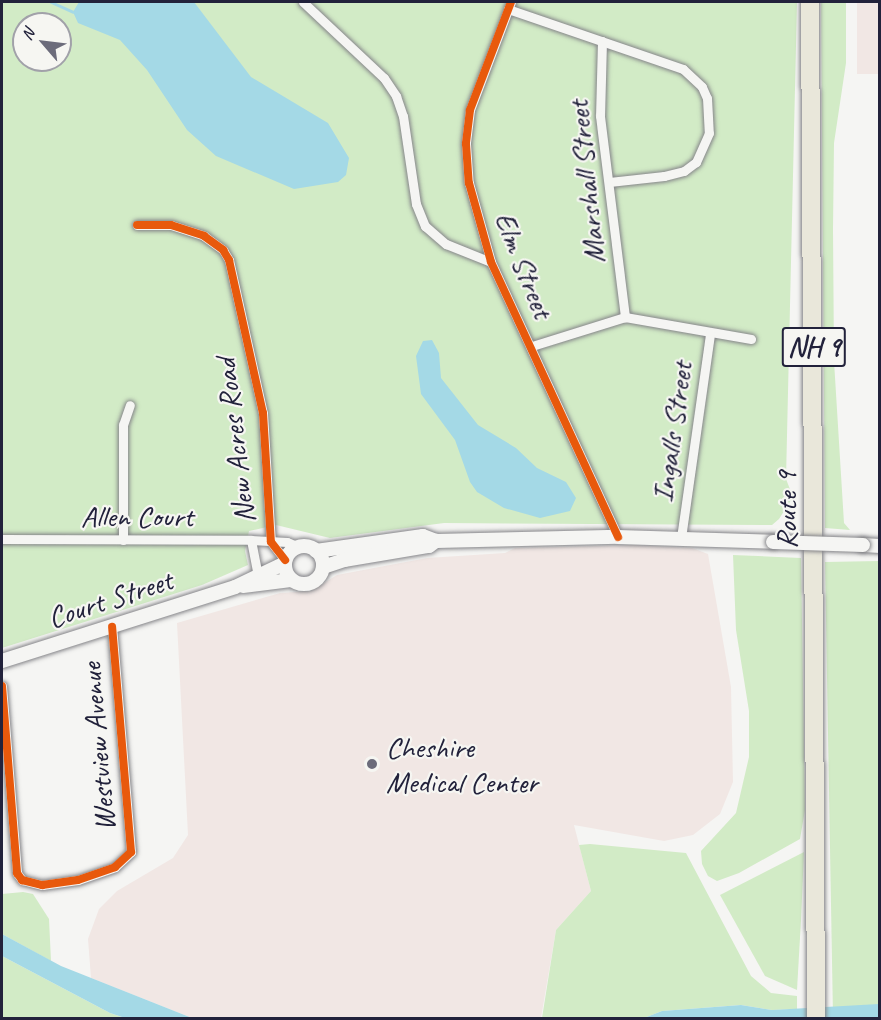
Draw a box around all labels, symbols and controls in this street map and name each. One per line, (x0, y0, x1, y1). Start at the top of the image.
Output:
north arrow (12, 12, 72, 72)
text: N (17, 25, 39, 44)
street label: Marshall Street (560, 99, 612, 265)
street label: Elm Street (486, 206, 562, 324)
road number: NH 9 (781, 322, 847, 372)
street label: New Acres Road (207, 357, 263, 525)
street label: Ingalls Street (644, 359, 700, 505)
street label: Route 9 (768, 471, 804, 549)
street label: Allen Court (81, 498, 193, 534)
street label: Court Street (43, 562, 177, 636)
street label: Westview Avenue (73, 661, 123, 833)
place label: Cheshire Medical Center (386, 729, 538, 800)
marker: Cheshire Medical Center (363, 755, 381, 773)

